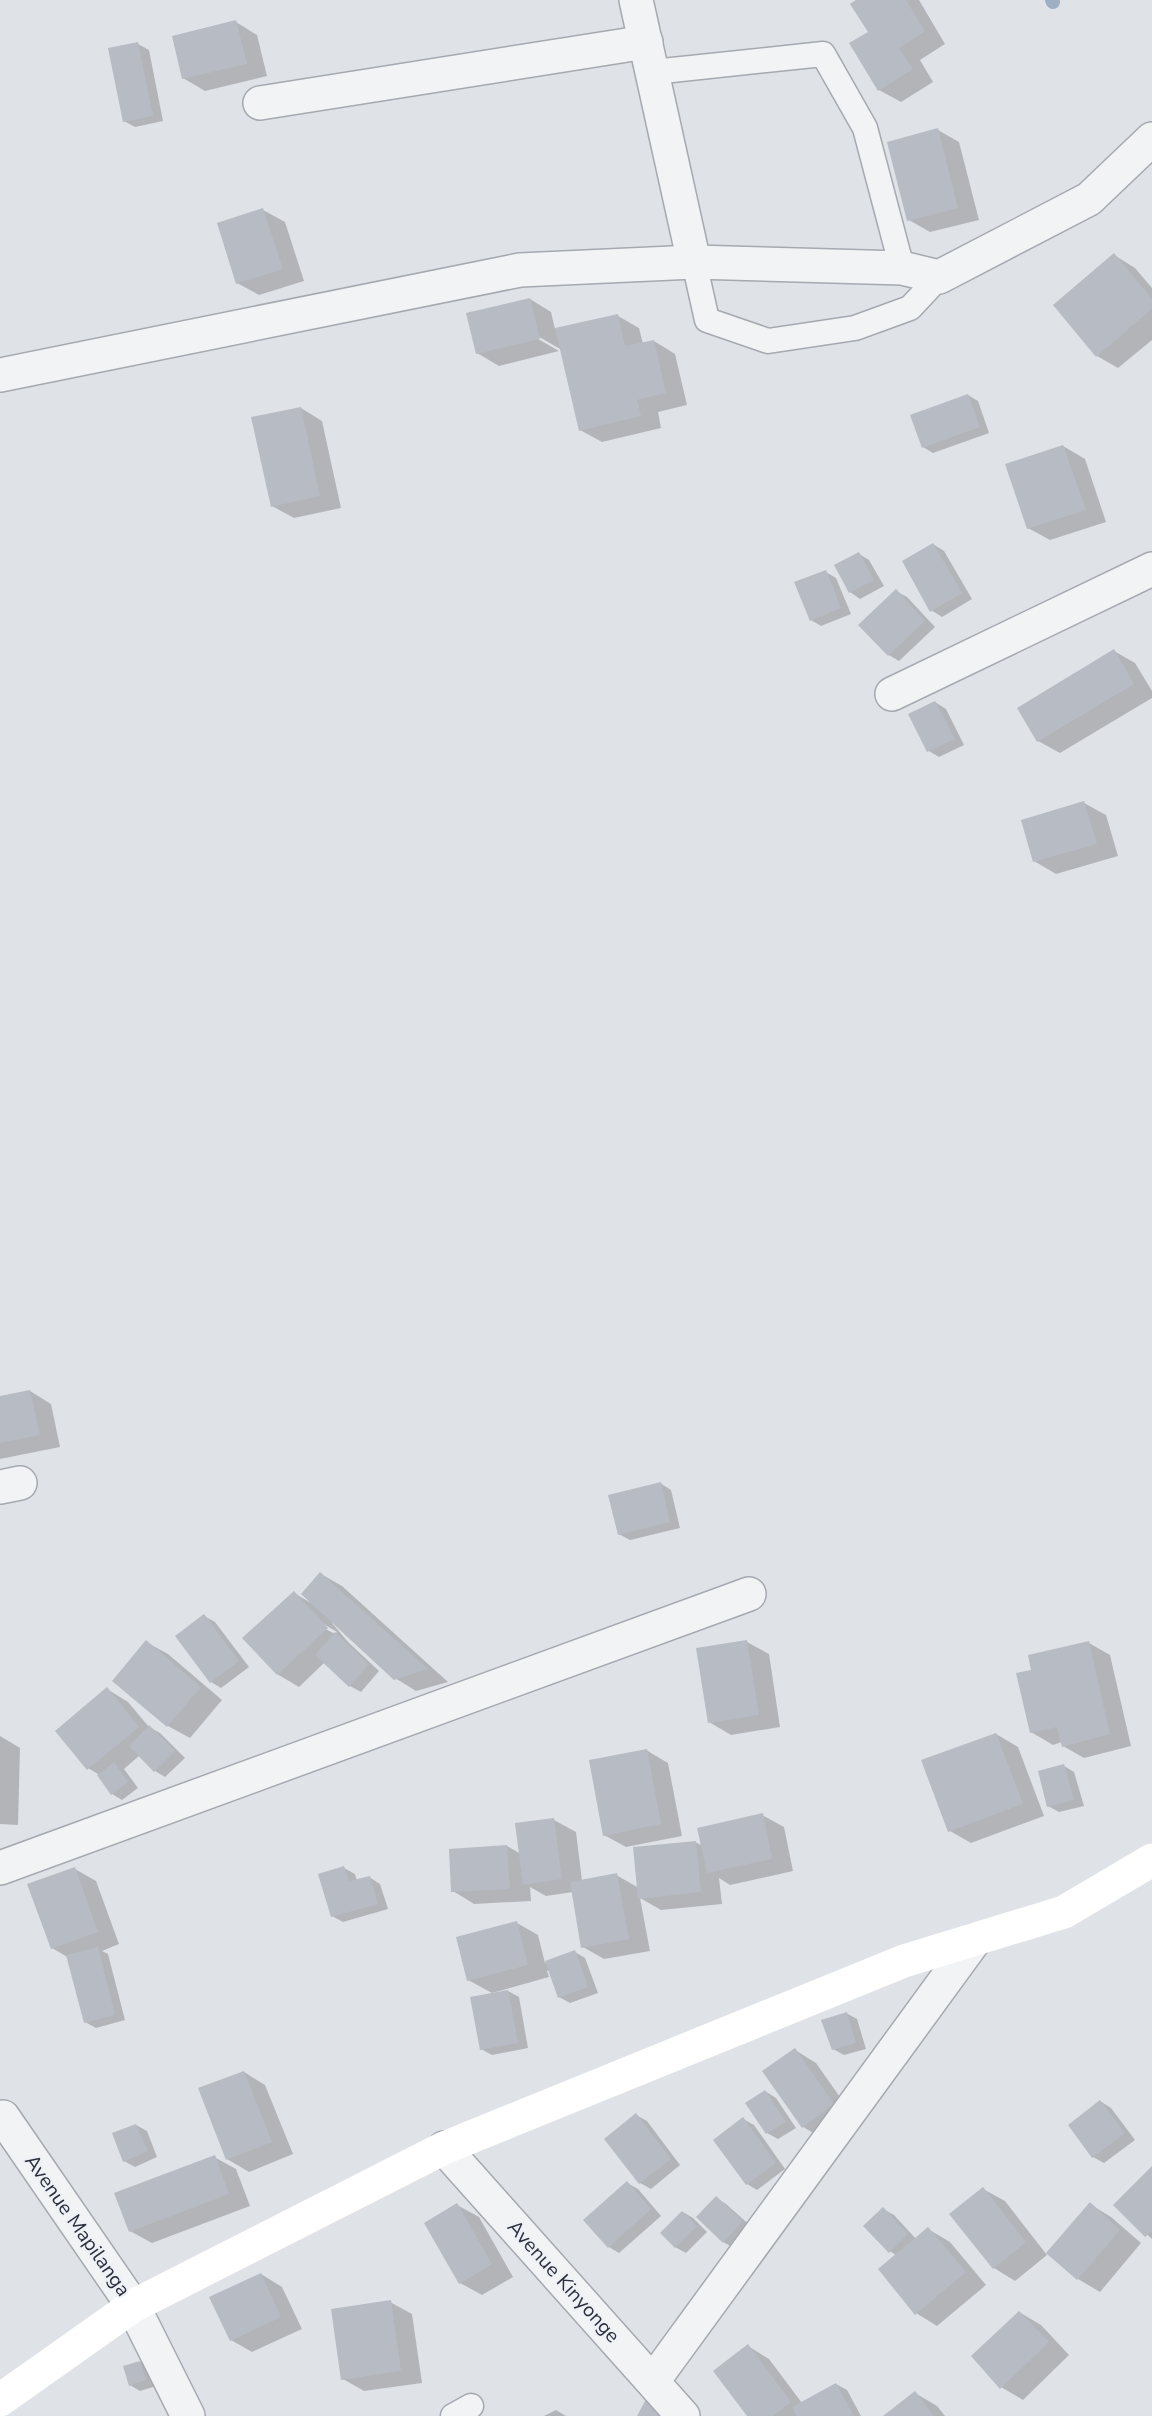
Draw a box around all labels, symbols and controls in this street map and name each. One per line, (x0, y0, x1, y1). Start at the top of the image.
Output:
street label: Avenue Mapilanga (19, 2149, 137, 2302)
street label: Avenue Kinyonge (501, 2214, 626, 2349)

